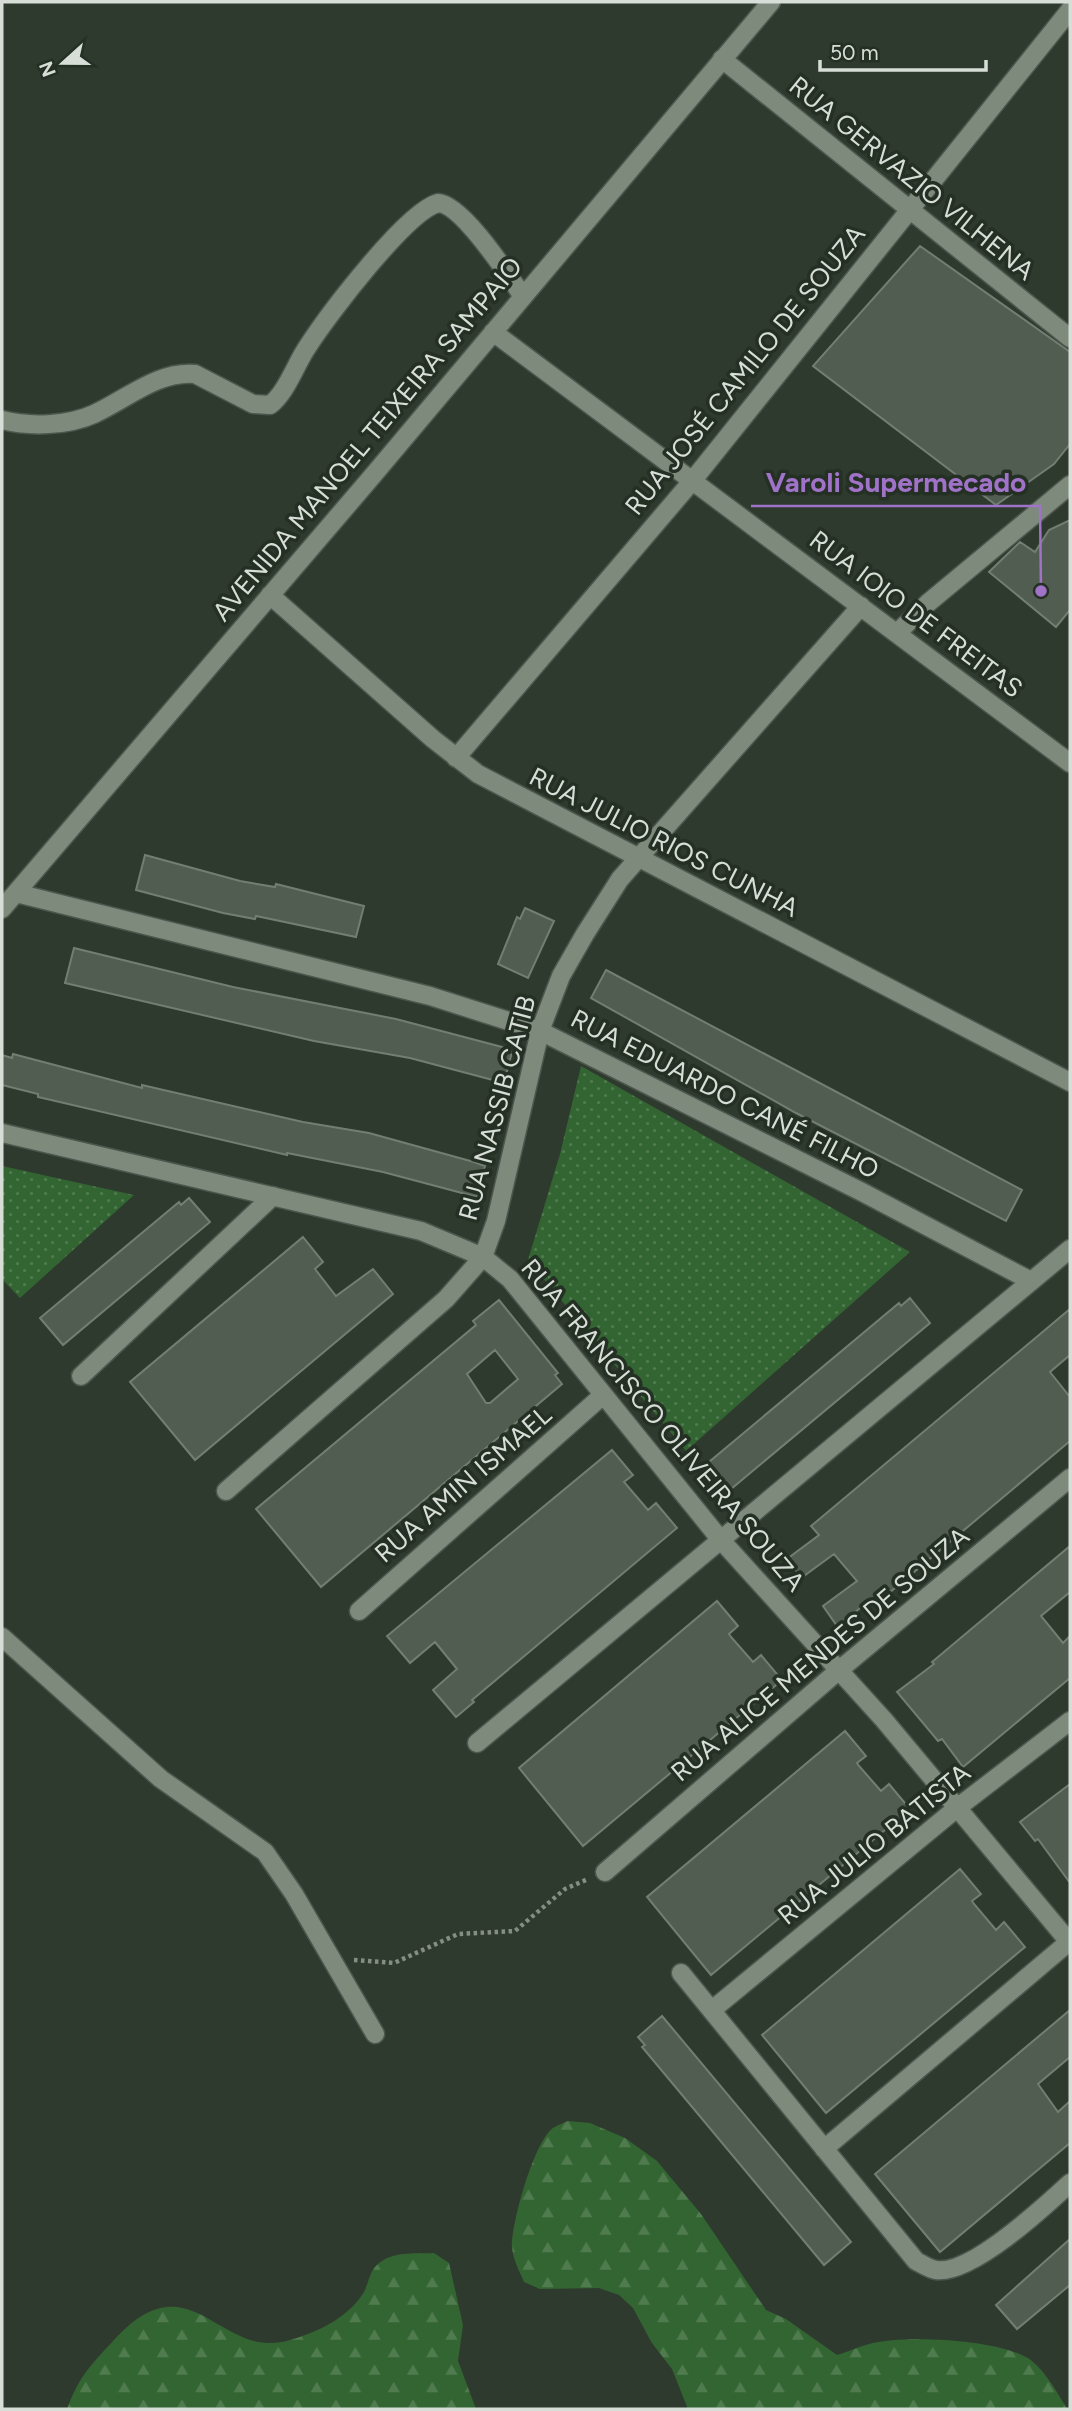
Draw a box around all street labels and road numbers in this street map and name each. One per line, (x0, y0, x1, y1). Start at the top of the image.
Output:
street label: RUA GERVAZIO VILHENA (783, 69, 1041, 287)
street label: RUA JOSÉ CAMILO DE SOUZA (618, 218, 872, 521)
street label: AVENIDA MANOEL TEIXEIRA SAMPAIO (205, 251, 529, 627)
street label: RUA IOIO DE FREITAS (803, 524, 1029, 704)
street label: RUA JULIO RIOS CUNHA (524, 760, 804, 924)
street label: RUA NASSIB CATIB (452, 992, 542, 1224)
street label: RUA EDUARDO CANÉ FILHO (566, 1002, 884, 1186)
street label: RUA FRANCISCO OLIVEIRA SOUZA (514, 1252, 812, 1598)
street label: RUA AMIN ISMAEL (368, 1398, 558, 1569)
street label: RUA ALICE MENDES DE SOUZA (665, 1520, 976, 1788)
street label: RUA JULIO BATISTA (771, 1756, 977, 1931)

